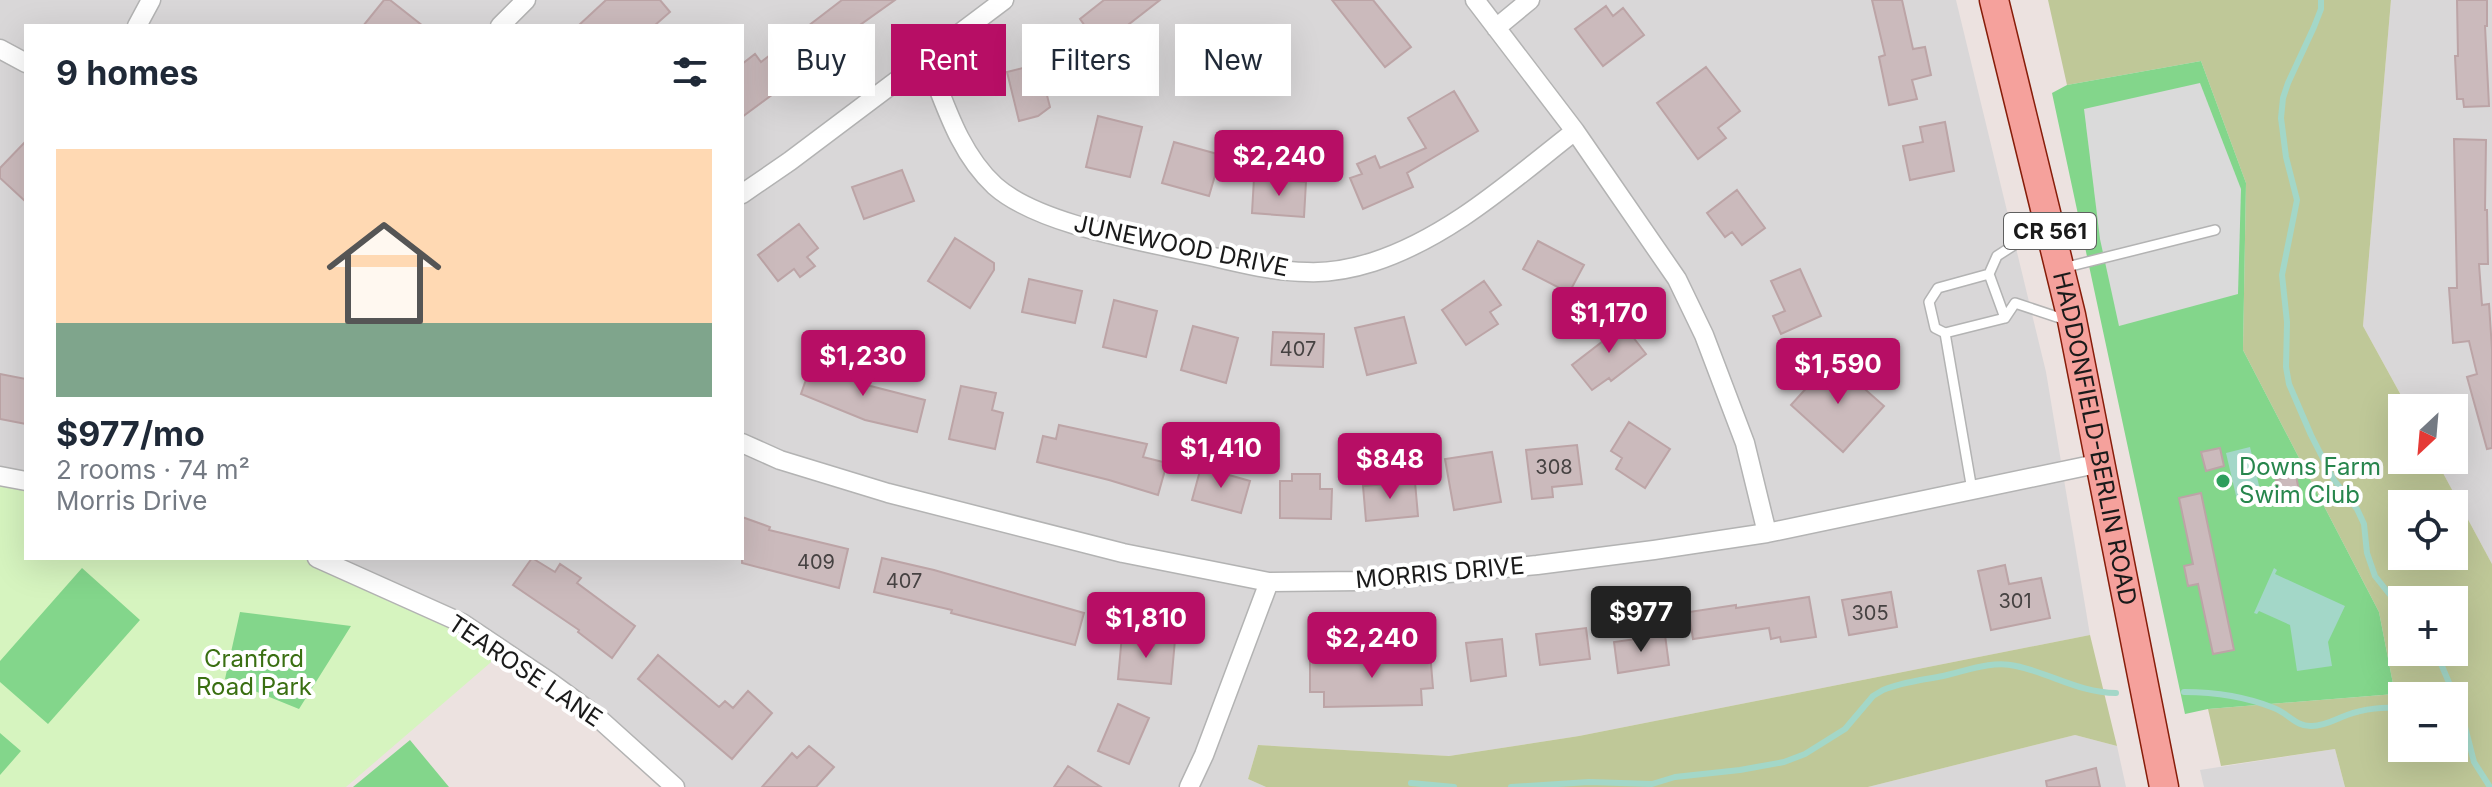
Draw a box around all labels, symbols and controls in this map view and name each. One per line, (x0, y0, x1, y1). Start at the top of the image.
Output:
chip: Buy (768, 24, 875, 96)
chip: Rent (891, 24, 1006, 96)
chip: Filters (1022, 24, 1159, 96)
chip: New (1175, 24, 1291, 96)
icon: filters (668, 50, 712, 94)
text: 9 homes (56, 52, 198, 93)
pin: $2,240 (1214, 130, 1344, 198)
text: $2,240 (1232, 140, 1326, 171)
icon: home (312, 201, 456, 345)
street label: JUNEWOOD DRIVE (1071, 209, 1291, 282)
road number: CR 561 (2004, 213, 2096, 249)
street label: HADDONFIELD-BERLIN ROAD (2047, 268, 2143, 608)
pin: $1,170 (1544, 287, 1674, 355)
text: $1,170 (1570, 297, 1648, 328)
pin: $1,230 (798, 330, 928, 398)
house number: 407 (1280, 337, 1316, 361)
pin: $1,590 (1773, 338, 1903, 406)
text: $1,230 (819, 340, 907, 371)
text: $1,590 (1794, 348, 1882, 379)
north arrow (2388, 394, 2468, 474)
map controls (2388, 394, 2468, 762)
text: $977/mo (56, 413, 205, 454)
pin: $1,410 (1156, 422, 1286, 490)
text: $1,410 (1180, 432, 1262, 463)
pin: $848 (1343, 433, 1437, 501)
text: $848 (1356, 443, 1424, 474)
place label: Downs Farm Swim Club (2239, 452, 2381, 509)
text: 2 rooms · 74 m² (56, 454, 250, 485)
house number: 308 (1535, 455, 1573, 479)
marker: Downs Farm Swim Club (2214, 472, 2232, 490)
text: Morris Drive (56, 485, 207, 516)
button: locate (2388, 490, 2468, 570)
house number: 409 (797, 550, 835, 574)
street label: MORRIS DRIVE (1354, 551, 1526, 594)
house number: 407 (886, 569, 922, 593)
pin: $977 (1594, 586, 1688, 654)
button: + (2388, 586, 2468, 666)
house number: 301 (1998, 589, 2032, 613)
pin: $1,810 (1081, 592, 1211, 660)
text: $977 (1609, 596, 1673, 627)
house number: 305 (1851, 601, 1889, 625)
text: $1,810 (1105, 602, 1187, 633)
street label: TEAROSE LANE (443, 608, 608, 733)
pin: $2,240 (1307, 612, 1437, 680)
text: $2,240 (1325, 622, 1419, 653)
park label: Cranford Road Park (196, 644, 312, 701)
button: − (2388, 682, 2468, 762)

